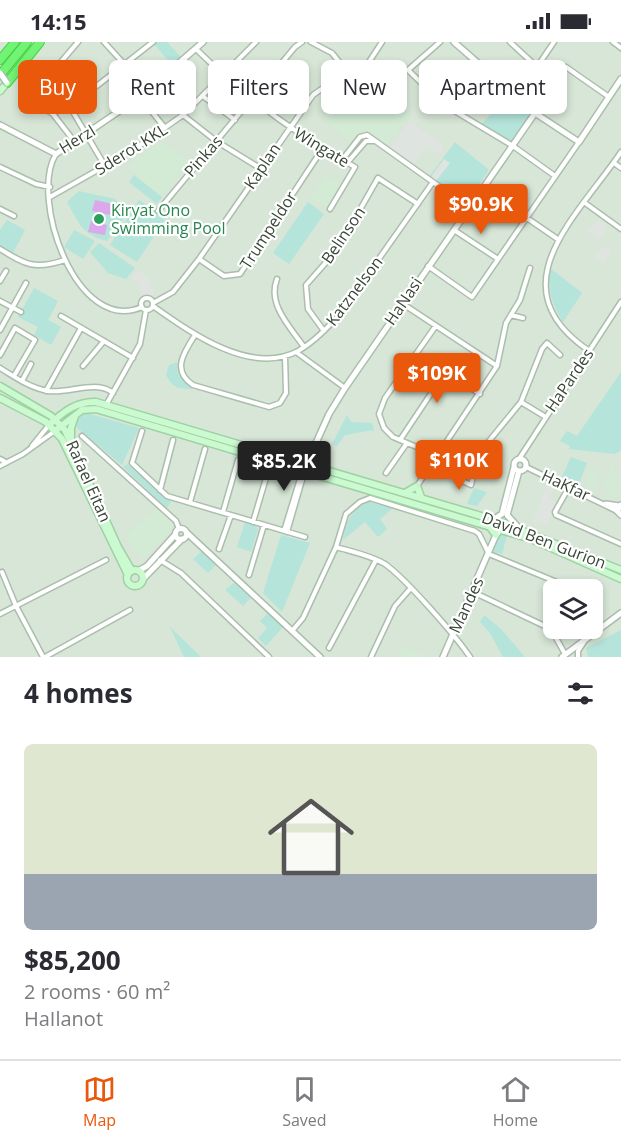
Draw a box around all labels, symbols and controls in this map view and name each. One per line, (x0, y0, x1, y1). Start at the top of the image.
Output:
text: 14:15 (30, 6, 87, 36)
chip: Buy (18, 60, 97, 114)
chip: Rent (109, 60, 196, 114)
chip: Filters (208, 60, 309, 114)
chip: New (321, 60, 407, 114)
chip: Apartment (419, 60, 567, 114)
street label: Sderot KKL (91, 118, 171, 180)
street label: Herzl (55, 120, 99, 158)
street label: Wingate (290, 122, 354, 172)
street label: Pinkas (179, 131, 227, 181)
street label: Kaplan (239, 139, 285, 193)
pin: $90.9K (432, 184, 530, 235)
street label: Trumpeldor (235, 186, 302, 273)
text: $90.9K (449, 190, 513, 217)
place label: Kiryat Ono Swimming Pool (111, 199, 225, 239)
street label: Belinson (316, 202, 370, 268)
marker: Kiryat Ono Swimming Pool (92, 212, 106, 226)
street label: Katznelson (321, 252, 387, 330)
street label: HaNasi (379, 273, 427, 329)
street label: HaPardes (540, 344, 598, 416)
pin: $109K (395, 353, 479, 404)
text: $109K (407, 359, 467, 386)
street label: Rafael Eitan (61, 437, 117, 525)
pin: $110K (417, 440, 501, 491)
pin: $85.2K (235, 441, 333, 492)
text: $110K (429, 446, 489, 473)
text: $85.2K (252, 447, 316, 474)
street label: HaKfar (538, 464, 594, 506)
street label: David Ben Gurion (479, 506, 609, 574)
street label: Mandes (443, 573, 489, 637)
map controls (543, 579, 603, 639)
button: layers (543, 579, 603, 639)
text: 4 homes (24, 675, 133, 711)
icon: filters (564, 677, 597, 710)
icon: home (257, 783, 365, 891)
text: $85,200 (24, 942, 121, 978)
text: 2 rooms · 60 m² (24, 978, 170, 1005)
text: HaIlanot (24, 1005, 103, 1032)
tab: Map (83, 1073, 116, 1131)
tab: Saved (282, 1073, 327, 1131)
tab: Home (493, 1073, 538, 1131)

